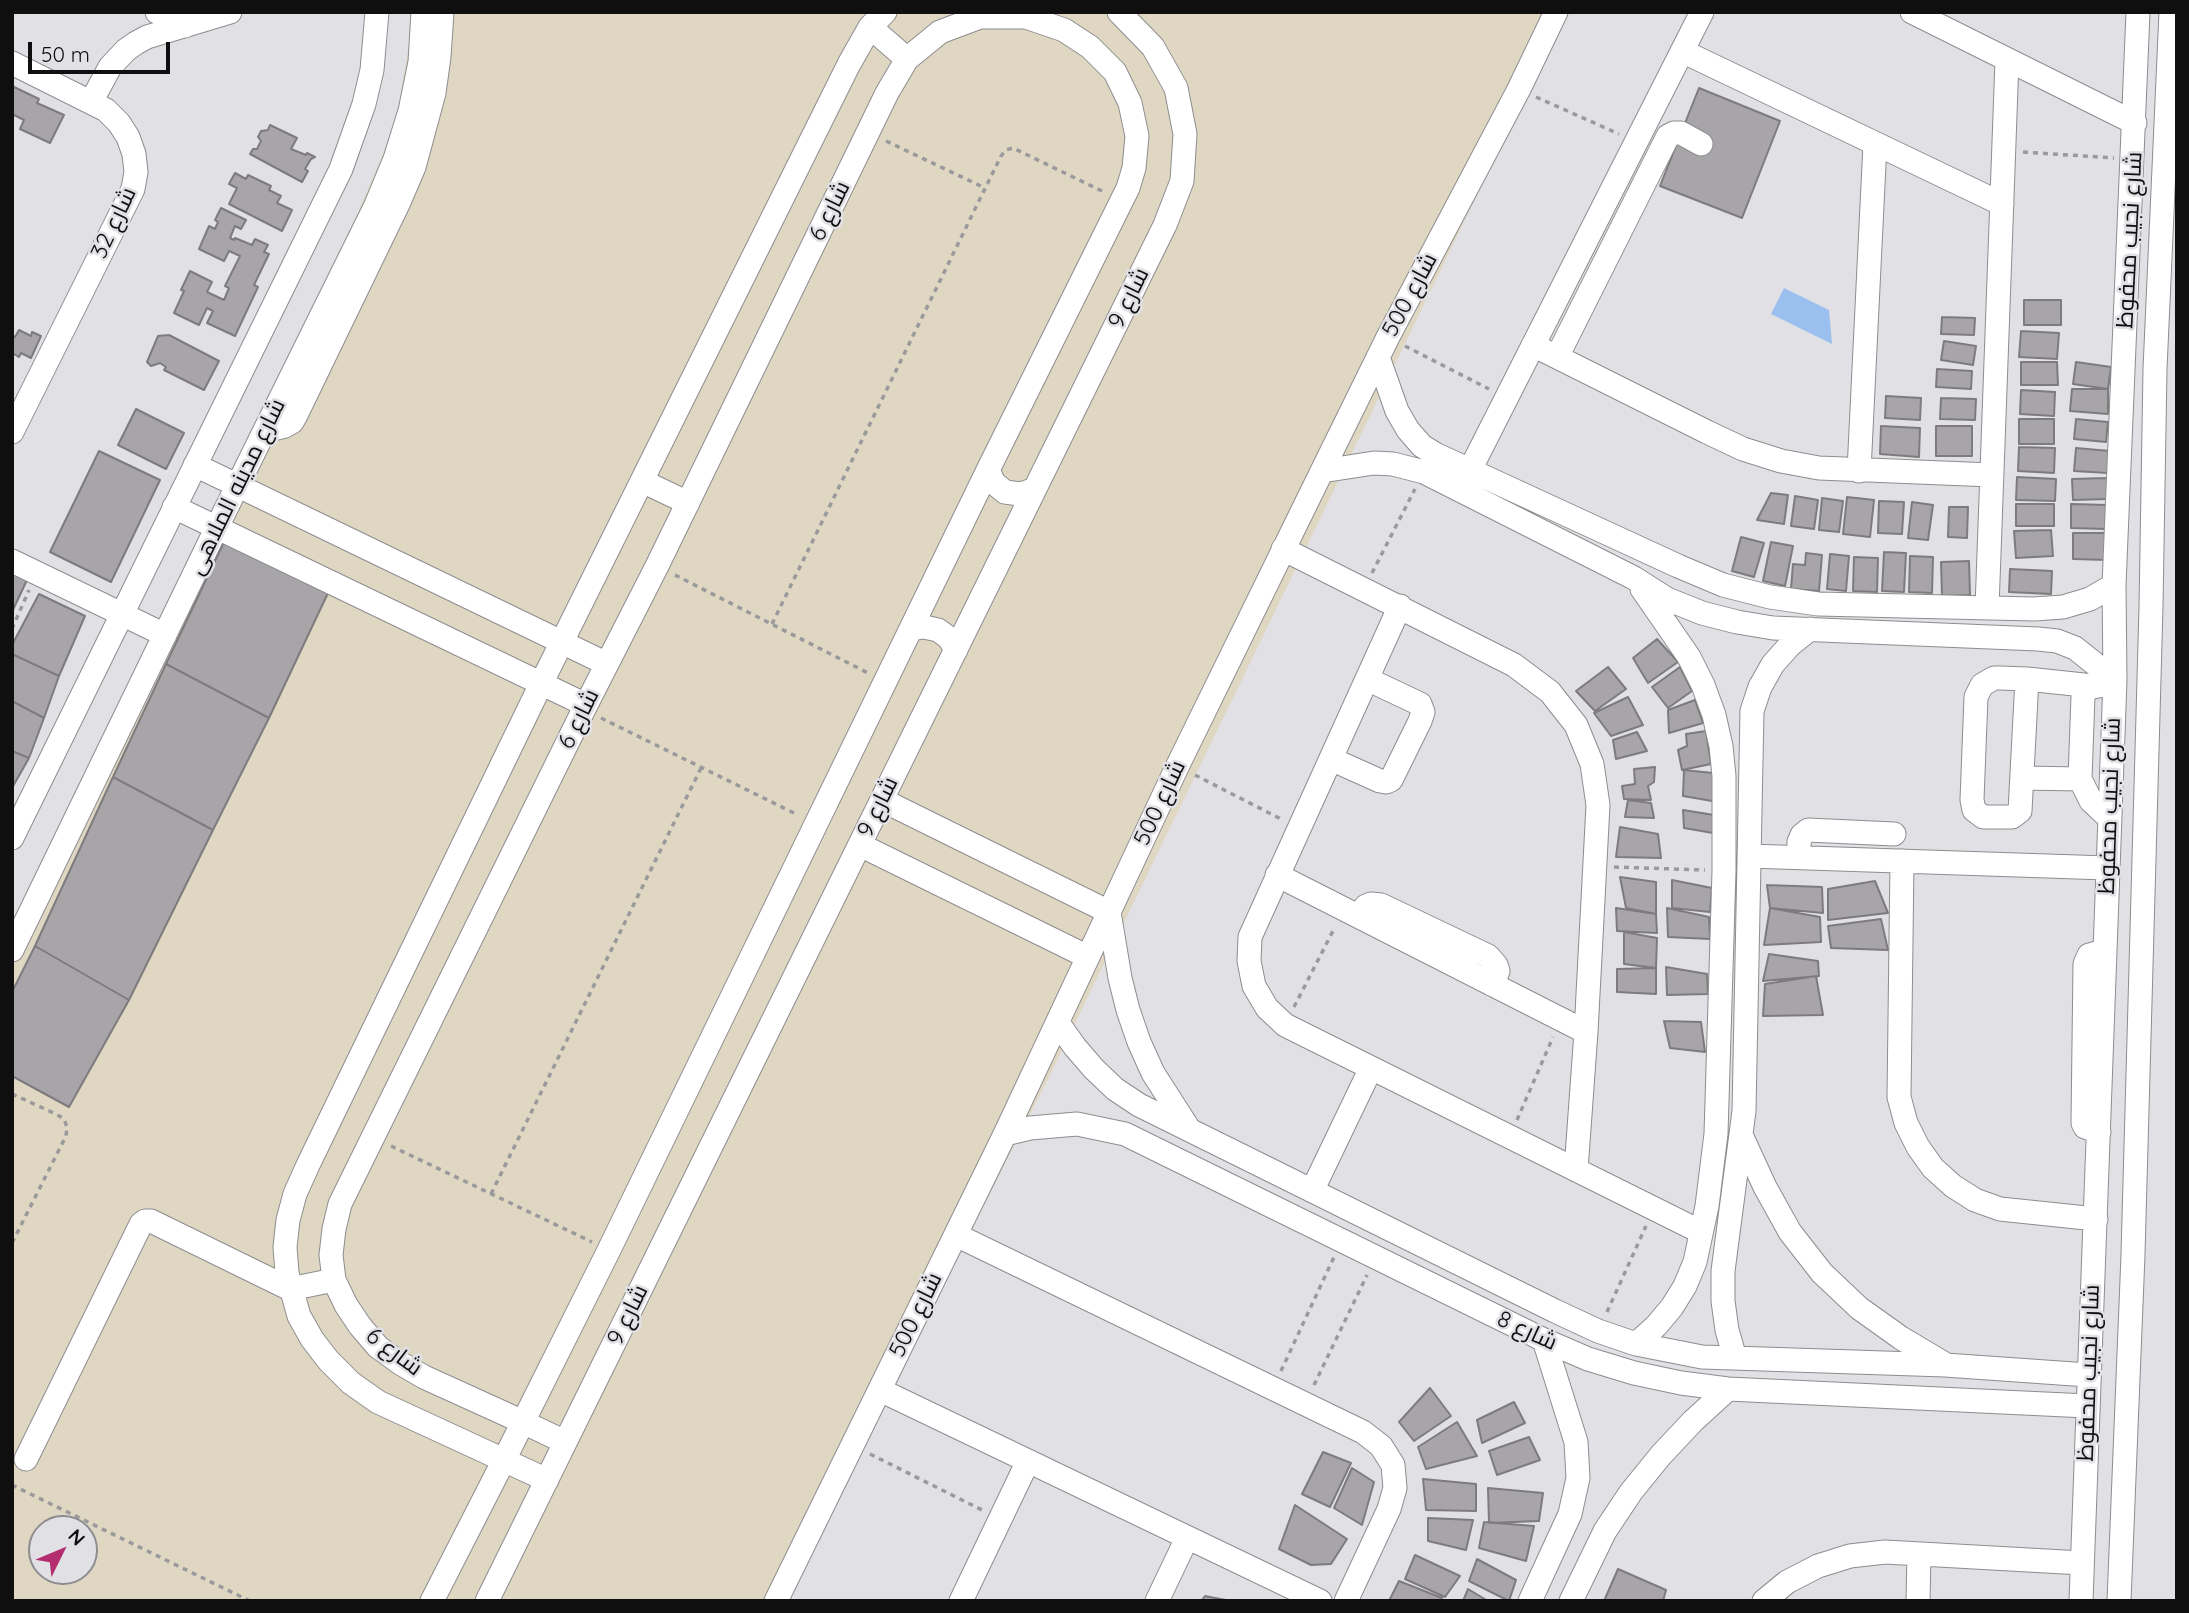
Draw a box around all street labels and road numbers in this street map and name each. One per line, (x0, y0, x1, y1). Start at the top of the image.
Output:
street label: شارع نجيب محفوظ (2112, 151, 2148, 329)
street label: شارع 6 (804, 177, 856, 245)
street label: شارع 32 (86, 183, 142, 263)
street label: شارع 500 (1377, 248, 1443, 342)
street label: شارع 9 (1103, 263, 1155, 333)
street label: شارع مدينه الملاهى (182, 394, 292, 580)
street label: شارع 6 (553, 685, 605, 753)
street label: شارع نجيب محفوظ (2093, 717, 2127, 895)
street label: شارع 500 (1128, 756, 1192, 850)
street label: شارع 9 (852, 772, 904, 842)
street label: شارع 500 (884, 1268, 948, 1362)
street label: شارع 9 (602, 1280, 654, 1350)
street label: شارع نجيب محفوظ (2072, 1284, 2106, 1462)
street label: شارع 8 (1493, 1305, 1561, 1357)
street label: شارع 6 (360, 1322, 428, 1382)

